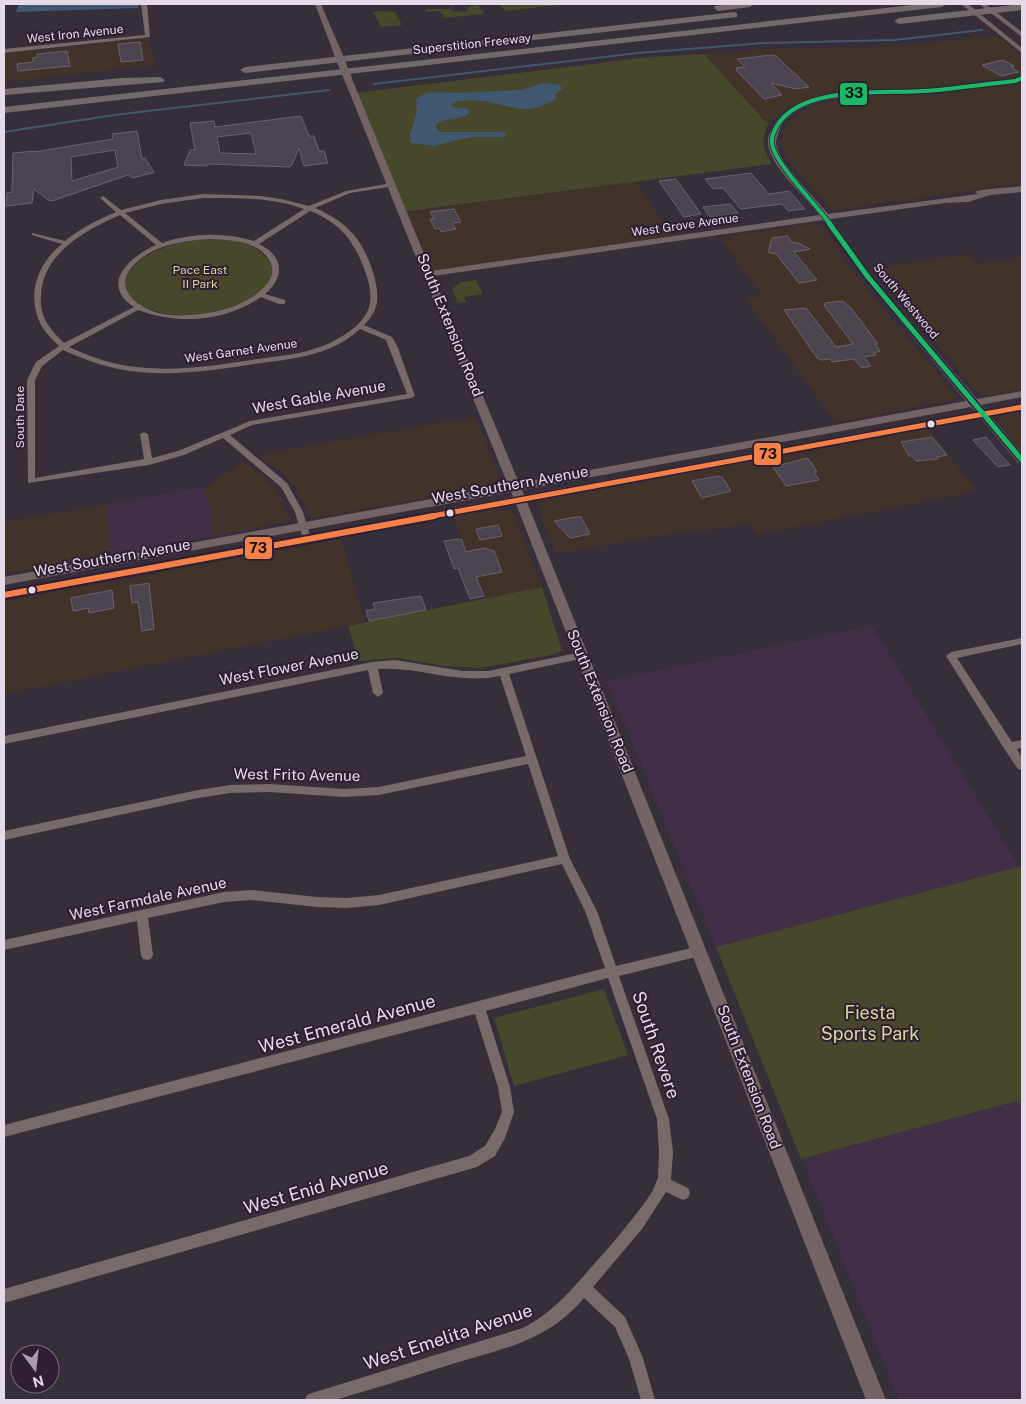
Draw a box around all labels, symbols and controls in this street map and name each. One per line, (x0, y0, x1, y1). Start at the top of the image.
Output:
street label: West Iron Avenue (26, 22, 124, 46)
street label: Superstition Freeway (412, 31, 532, 57)
line badge: 33 (839, 82, 868, 106)
text: 33 (845, 85, 863, 101)
street label: West Grove Avenue (631, 211, 740, 239)
street label: South Extension Road (414, 251, 487, 399)
street label: South Westwood (870, 260, 942, 342)
park label: Pace East II Park (173, 263, 228, 291)
street label: West Garnet Avenue (184, 336, 298, 366)
street label: West Gable Avenue (251, 376, 387, 417)
street label: South Date (13, 386, 27, 448)
unlabelled marker (926, 419, 936, 429)
line badge: 73 (753, 442, 782, 466)
text: 73 (759, 446, 777, 462)
street label: West Southern Avenue (430, 462, 590, 507)
unlabelled marker (445, 508, 455, 518)
street label: West Southern Avenue (32, 535, 192, 580)
line badge: 73 (244, 536, 273, 560)
text: 73 (249, 540, 267, 556)
unlabelled marker (27, 585, 37, 595)
street label: South Extension Road (564, 627, 637, 775)
street label: West Flower Avenue (218, 645, 360, 688)
street label: West Frito Avenue (234, 765, 360, 784)
street label: West Farmdale Avenue (68, 874, 228, 923)
street label: South Revere (628, 988, 685, 1101)
street label: West Emerald Avenue (256, 990, 438, 1057)
street label: South Extension Road (714, 1002, 785, 1151)
park label: Fiesta Sports Park (821, 1002, 919, 1044)
street label: West Enid Avenue (241, 1157, 391, 1218)
street label: West Emelita Avenue (361, 1299, 535, 1374)
north arrow (10, 1344, 60, 1394)
text: N (31, 1372, 46, 1391)

